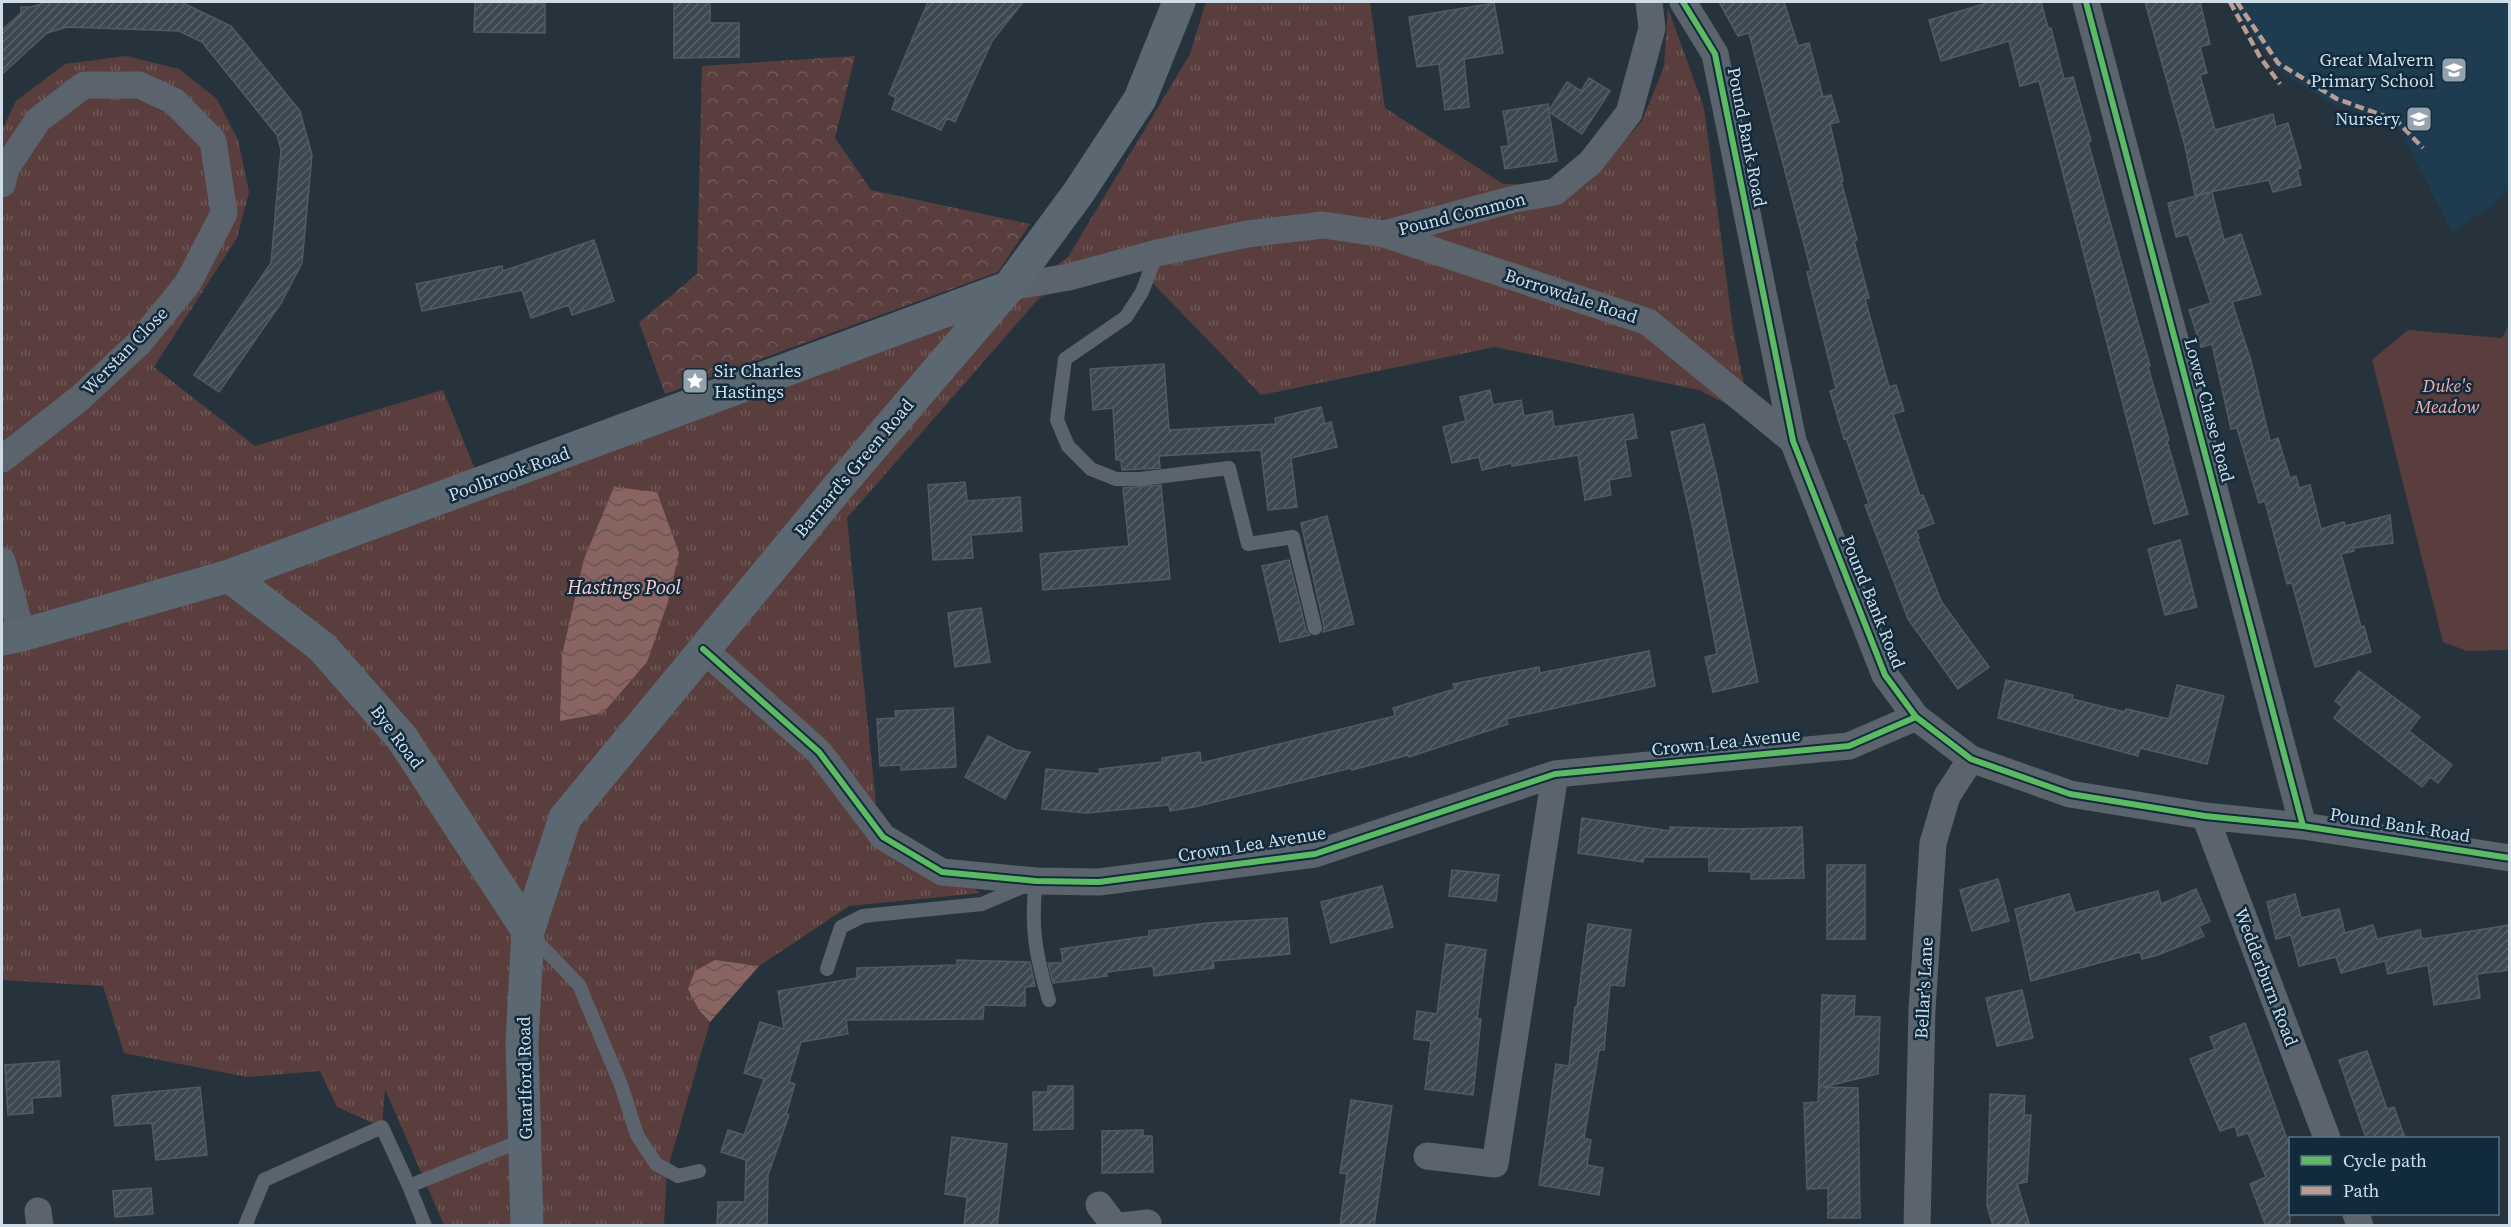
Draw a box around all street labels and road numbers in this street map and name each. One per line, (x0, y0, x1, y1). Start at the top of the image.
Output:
street label: Pound Bank Road (1722, 65, 1773, 209)
street label: Pound Common (1396, 186, 1528, 241)
street label: Borrowdale Road (1502, 262, 1641, 329)
street label: Werstan Close (76, 301, 173, 400)
street label: Lower Chase Road (2178, 335, 2241, 485)
street label: Barnard's Green Road (788, 393, 919, 542)
street label: Poolbrook Road (445, 440, 573, 507)
street label: Pound Bank Road (1835, 531, 1912, 672)
street label: Bye Road (365, 700, 430, 774)
street label: Crown Lea Avenue (1650, 721, 1802, 762)
street label: Pound Bank Road (2328, 801, 2472, 848)
street label: Crown Lea Avenue (1176, 819, 1328, 868)
street label: Wedderburn Road (2229, 904, 2304, 1050)
street label: Bellar's Lane (1908, 936, 1939, 1040)
street label: Guarlford Road (511, 1016, 538, 1140)

